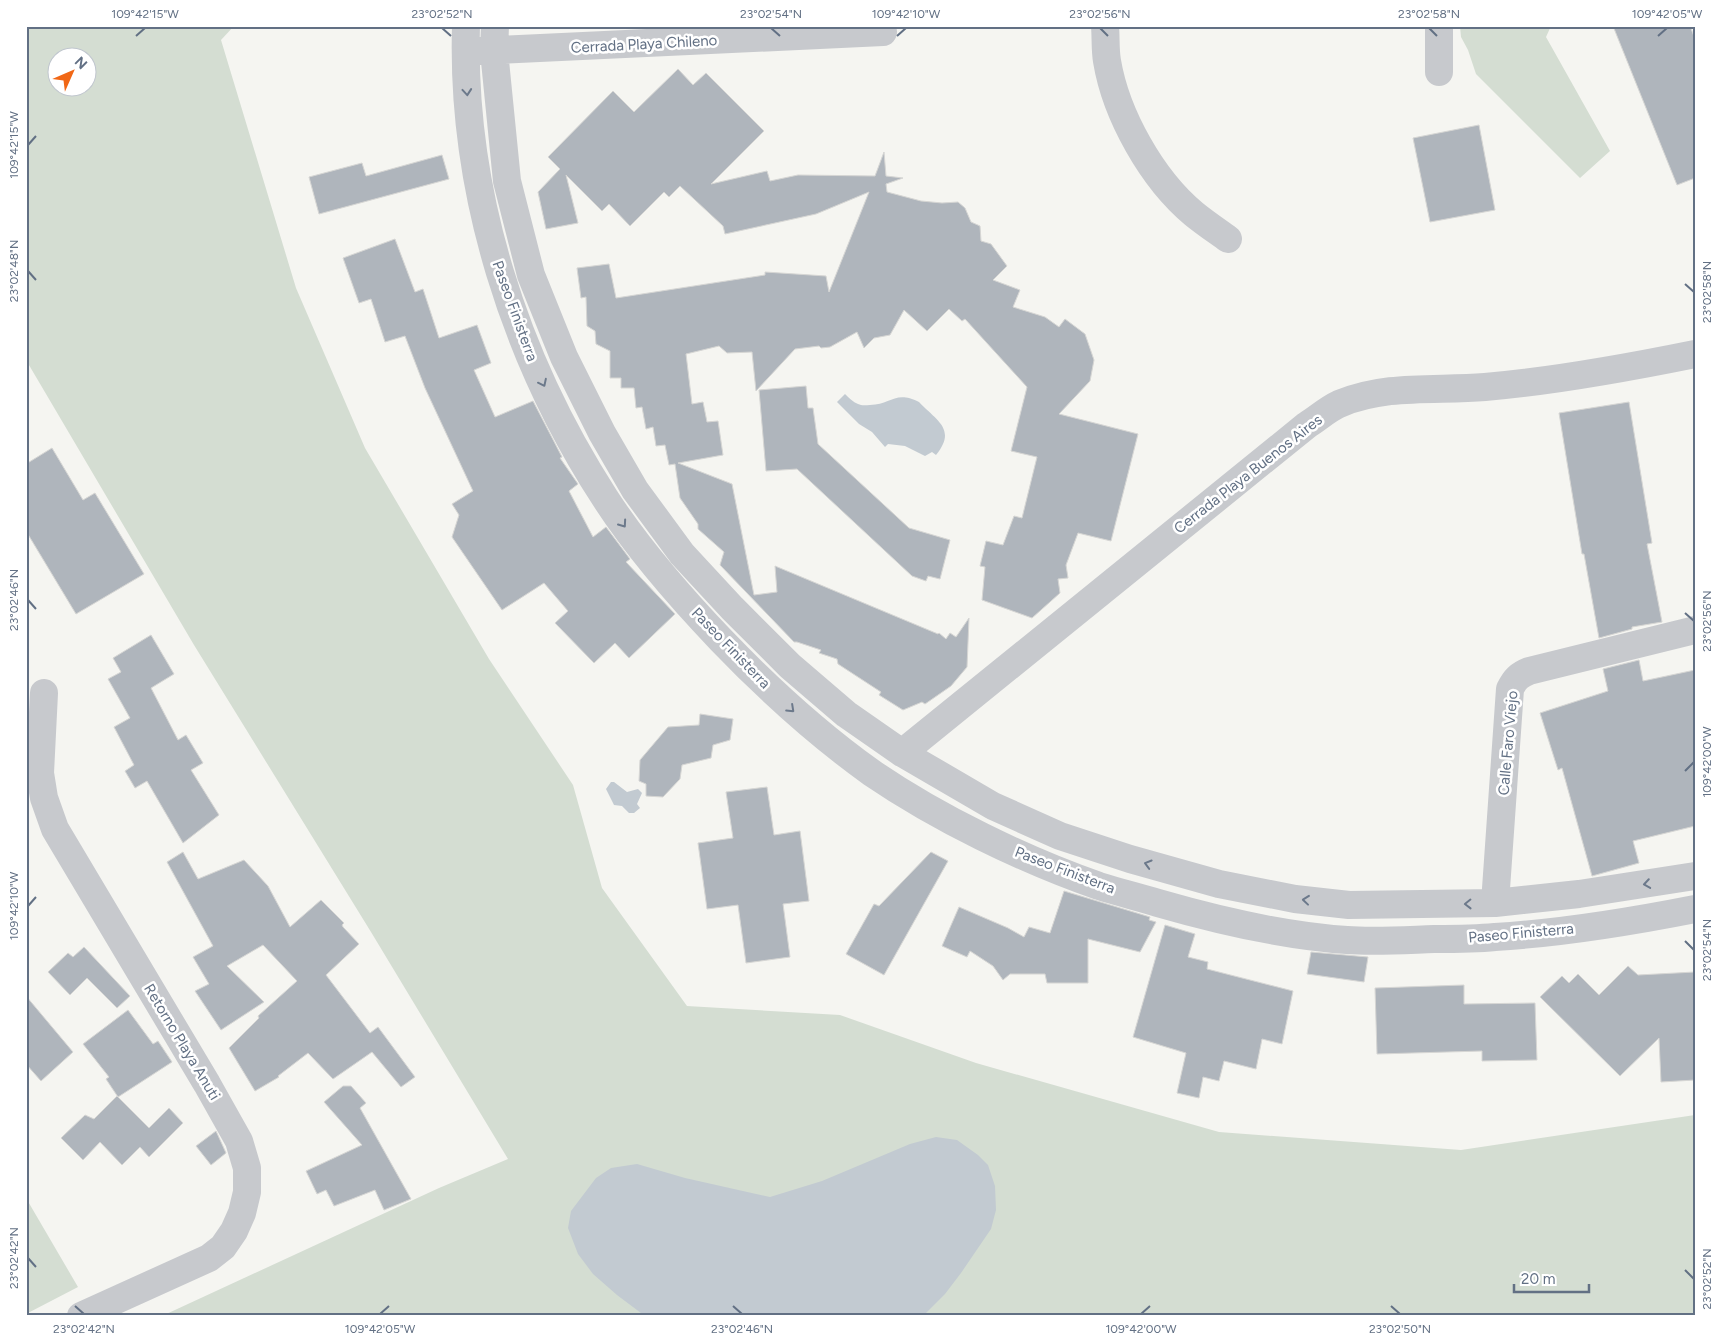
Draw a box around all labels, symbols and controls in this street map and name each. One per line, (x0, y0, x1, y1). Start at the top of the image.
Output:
text: 109°42'15"W (111, 7, 179, 21)
text: 23°02'52"N (411, 7, 473, 21)
text: 23°02'54"N (740, 7, 802, 21)
text: 109°42'10"W (872, 7, 941, 21)
text: 23°02'56"N (1069, 7, 1131, 21)
text: 23°02'58"N (1398, 7, 1460, 21)
text: 109°42'05"W (1632, 7, 1703, 21)
street label: Cerrada Playa Chileno (570, 31, 718, 57)
north arrow (48, 48, 98, 98)
text: N (71, 53, 91, 73)
one-way arrow (462, 89, 473, 97)
text: 109°42'15"W (7, 111, 21, 179)
text: 23°02'48"N (7, 240, 21, 302)
street label: Paseo Finisterra (488, 258, 542, 364)
text: 23°02'58"N (1700, 261, 1714, 323)
one-way arrow (537, 378, 547, 387)
street label: Cerrada Playa Buenos Aires (1170, 411, 1326, 537)
one-way arrow (617, 518, 626, 528)
text: 23°02'46"N (7, 569, 21, 631)
text: 23°02'56"N (1700, 590, 1714, 652)
street label: Paseo Finisterra (688, 604, 774, 692)
street label: Calle Faro Viejo (1494, 690, 1522, 796)
one-way arrow (786, 703, 795, 712)
text: 109°42'00"W (1700, 726, 1714, 798)
street label: Paseo Finisterra (1012, 843, 1118, 897)
one-way arrow (1143, 859, 1152, 870)
text: 109°42'10"W (7, 871, 21, 940)
one-way arrow (1642, 878, 1651, 888)
one-way arrow (1301, 895, 1309, 906)
one-way arrow (1464, 899, 1472, 909)
street label: Paseo Finisterra (1467, 919, 1575, 947)
text: 23°02'54"N (1700, 919, 1714, 981)
street label: Retorno Playa Anuti (140, 981, 224, 1103)
text: 23°02'42"N (7, 1227, 21, 1289)
text: 23°02'52"N (1700, 1248, 1714, 1310)
scale bar (1514, 1262, 1588, 1294)
text: 20 m (1521, 1270, 1555, 1288)
text: 23°02'42"N (53, 1322, 115, 1336)
text: 109°42'05"W (345, 1322, 416, 1336)
text: 23°02'46"N (711, 1322, 773, 1336)
text: 109°42'00"W (1105, 1322, 1177, 1336)
text: 23°02'50"N (1369, 1322, 1431, 1336)

